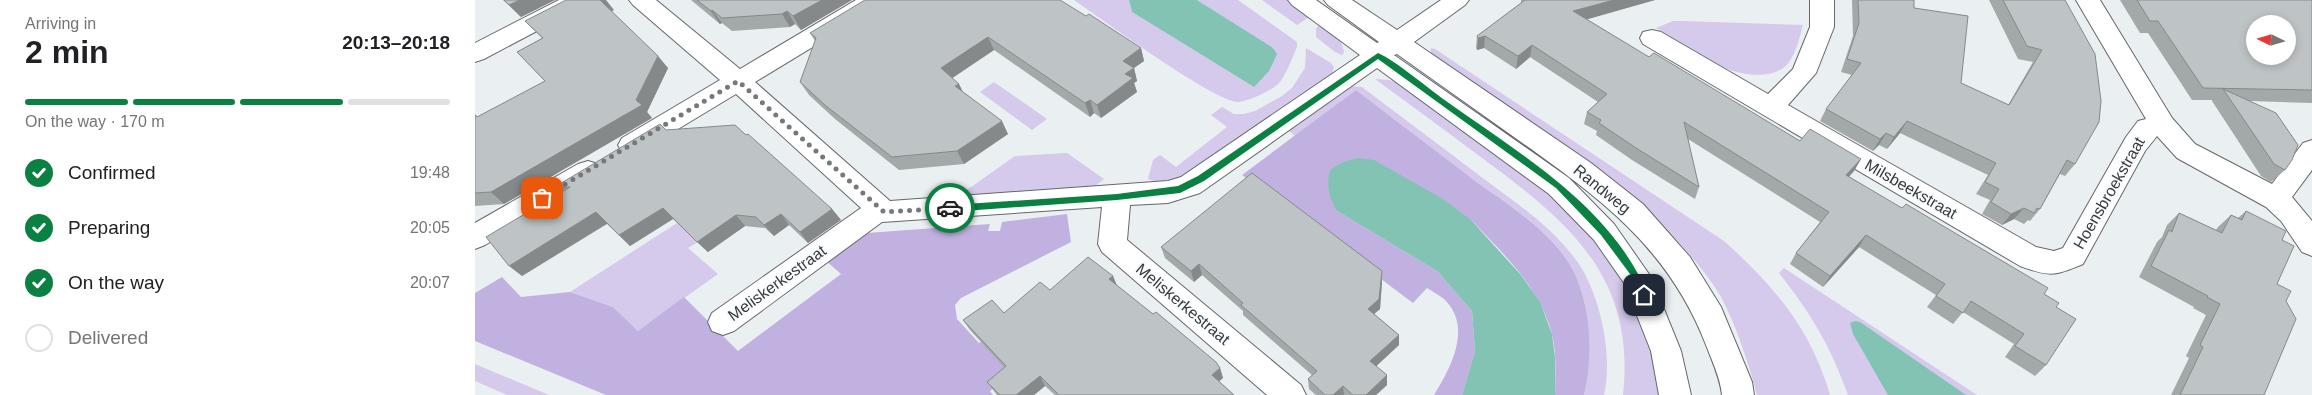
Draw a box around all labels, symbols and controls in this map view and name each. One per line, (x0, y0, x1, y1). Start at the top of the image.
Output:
text: Arriving in (25, 15, 96, 32)
north arrow (2246, 15, 2296, 65)
map controls (2246, 15, 2296, 65)
text: 20:13–20:18 (342, 32, 450, 53)
text: 2 min (25, 34, 109, 70)
text: On the way · 170 m (25, 113, 165, 130)
street label: Hoensbroekstraat (2070, 134, 2148, 252)
street label: Milsbeekstraat (1862, 156, 1960, 222)
icon: check (25, 159, 53, 187)
street label: Randweg (1570, 161, 1634, 217)
text: Confirmed (68, 162, 156, 183)
text: 19:48 (410, 164, 450, 181)
pin (521, 177, 563, 219)
courier (925, 183, 975, 233)
icon: bag (528, 184, 556, 212)
icon: car (936, 194, 964, 222)
icon: check (25, 214, 53, 242)
text: Preparing (68, 217, 150, 238)
text: 20:05 (410, 219, 450, 236)
street label: Meliskerkestraat (725, 242, 830, 324)
street label: Meliskerkestraat (1133, 260, 1233, 348)
icon: check (25, 269, 53, 297)
text: On the way (68, 272, 164, 293)
text: 20:07 (410, 274, 450, 291)
pin (1623, 274, 1665, 316)
icon: home (1630, 281, 1658, 309)
text: Delivered (68, 327, 148, 348)

